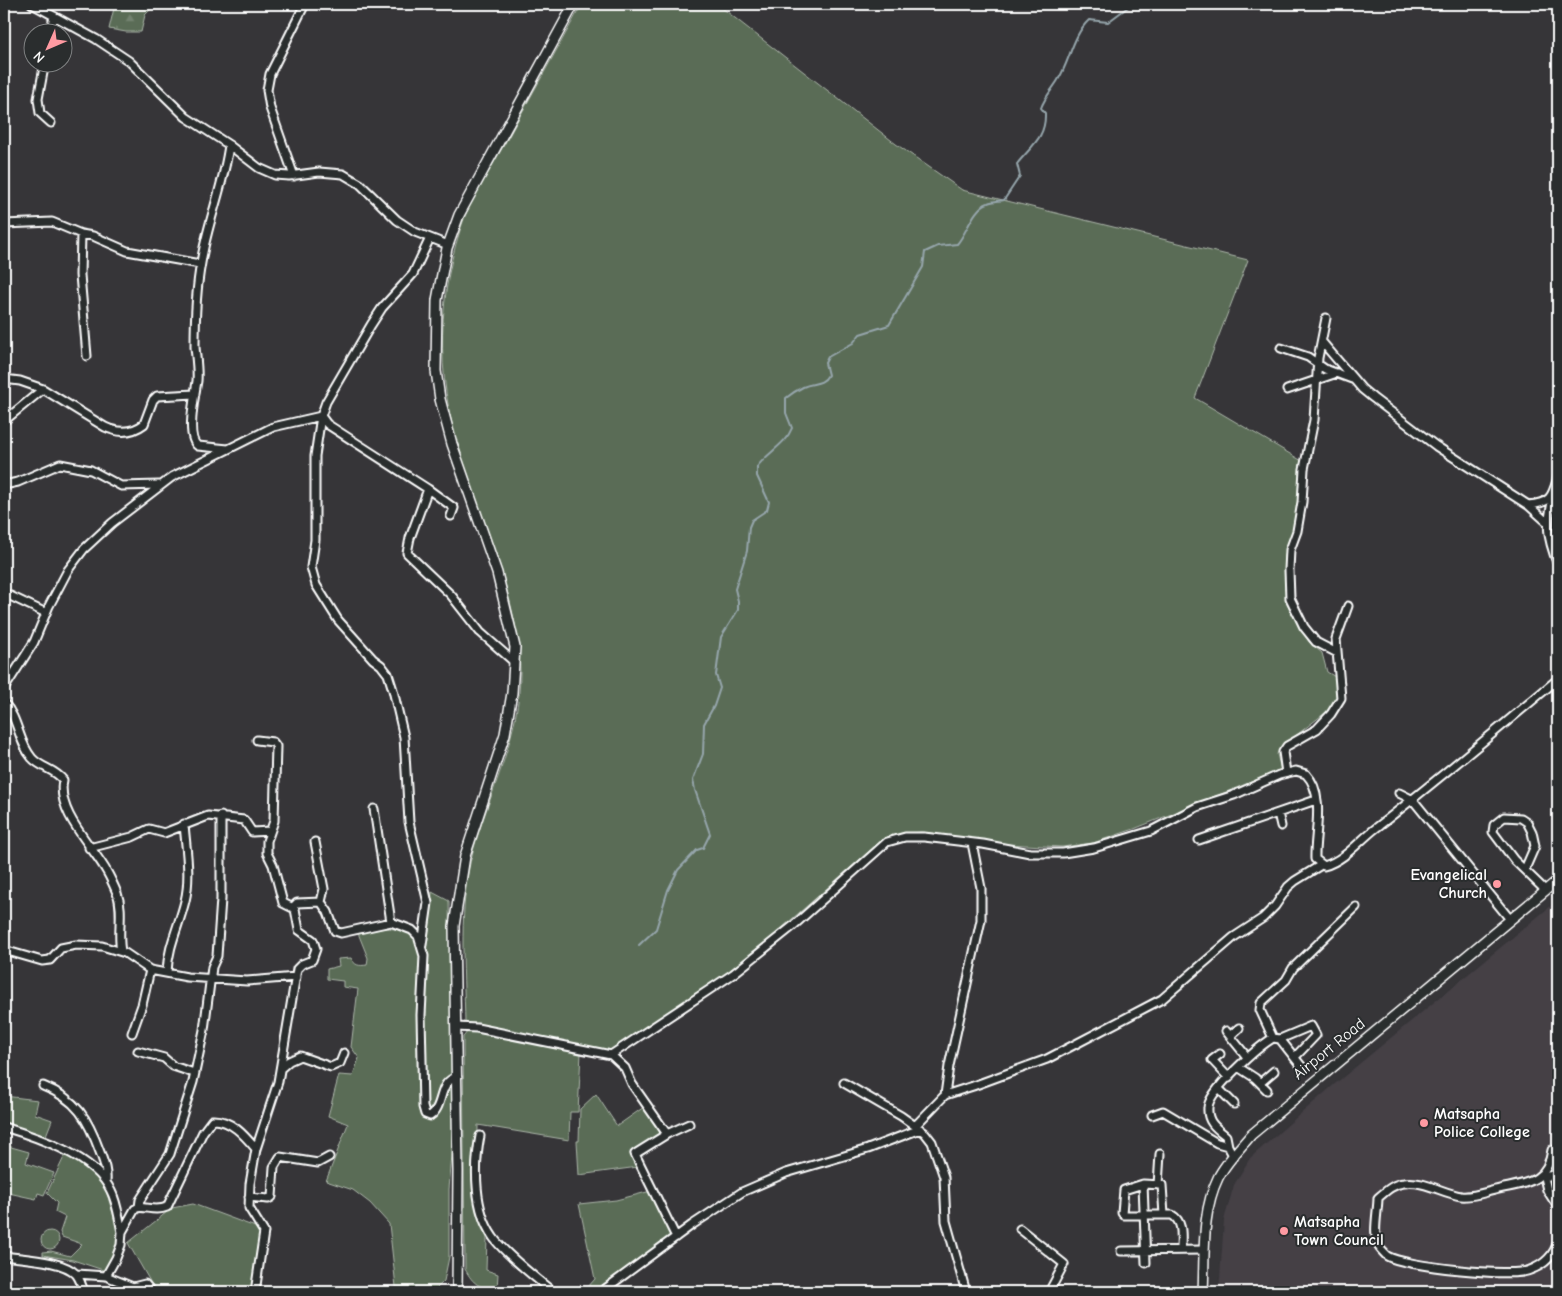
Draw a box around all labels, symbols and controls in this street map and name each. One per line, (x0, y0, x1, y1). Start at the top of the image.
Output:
north arrow (22, 22, 72, 72)
text: N (30, 48, 48, 66)
place label: Evangelical Church (1410, 866, 1487, 902)
marker: Evangelical Church (1491, 878, 1503, 890)
street label: Airport Road (1290, 1015, 1368, 1083)
place label: Matsapha Police College (1434, 1105, 1530, 1141)
marker: Matsapha Police College (1418, 1117, 1430, 1129)
place label: Matsapha Town Council (1294, 1213, 1384, 1249)
marker: Matsapha Town Council (1278, 1225, 1290, 1237)

